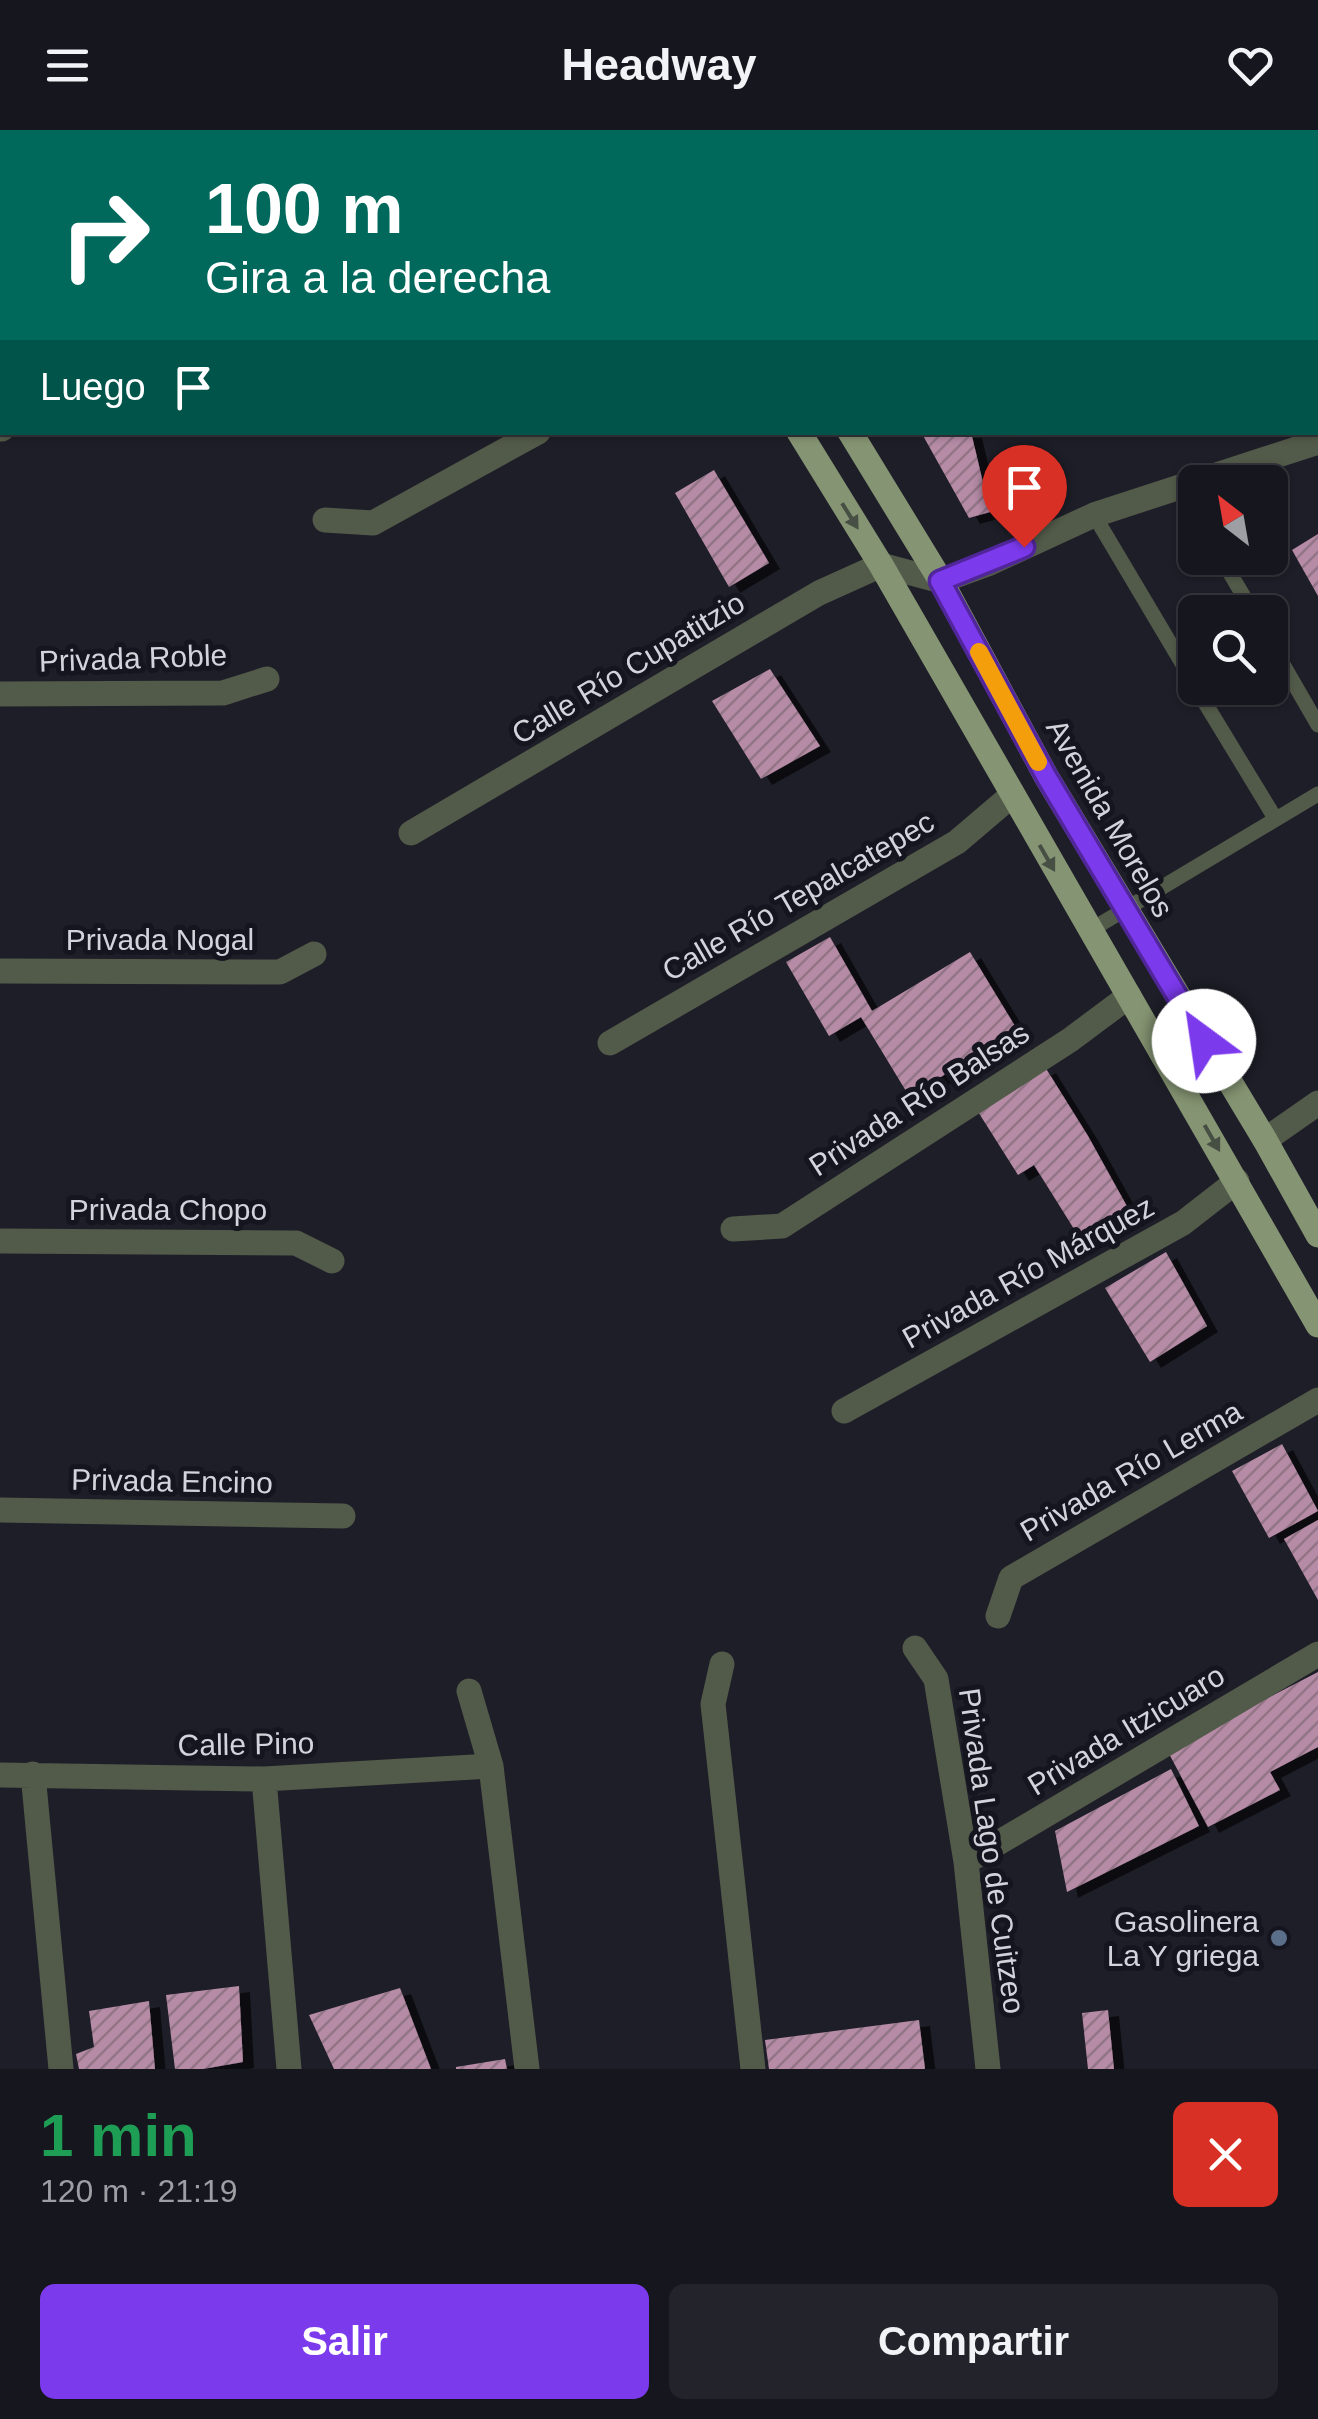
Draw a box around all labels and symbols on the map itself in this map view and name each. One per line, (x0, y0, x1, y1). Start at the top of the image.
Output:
pin (982, 445, 1067, 548)
north arrow (1178, 465, 1288, 575)
one-way arrow (841, 502, 859, 530)
street label: Calle Río Cupatitzio (506, 586, 750, 750)
street label: Privada Roble (38, 638, 228, 678)
street label: Avenida Morelos (1040, 713, 1180, 923)
street label: Calle Río Tepalcatepec (656, 805, 940, 987)
one-way arrow (1038, 844, 1055, 872)
street label: Privada Nogal (66, 923, 254, 956)
position arrow (1152, 989, 1256, 1093)
street label: Privada Río Balsas (803, 1016, 1035, 1182)
one-way arrow (1203, 1124, 1221, 1152)
street label: Privada Río Márquez (897, 1189, 1159, 1355)
street label: Privada Chopo (69, 1193, 267, 1226)
street label: Privada Río Lerma (1014, 1394, 1248, 1548)
street label: Privada Encino (71, 1463, 273, 1499)
street label: Privada Itzicuaro (1022, 1658, 1230, 1802)
street label: Privada Lago de Cuitzeo (953, 1686, 1031, 2016)
street label: Calle Pino (177, 1726, 315, 1762)
place label: Gasolinera La Y griega (1107, 1905, 1259, 1972)
marker: Gasolinera La Y griega (1268, 1927, 1290, 1949)

